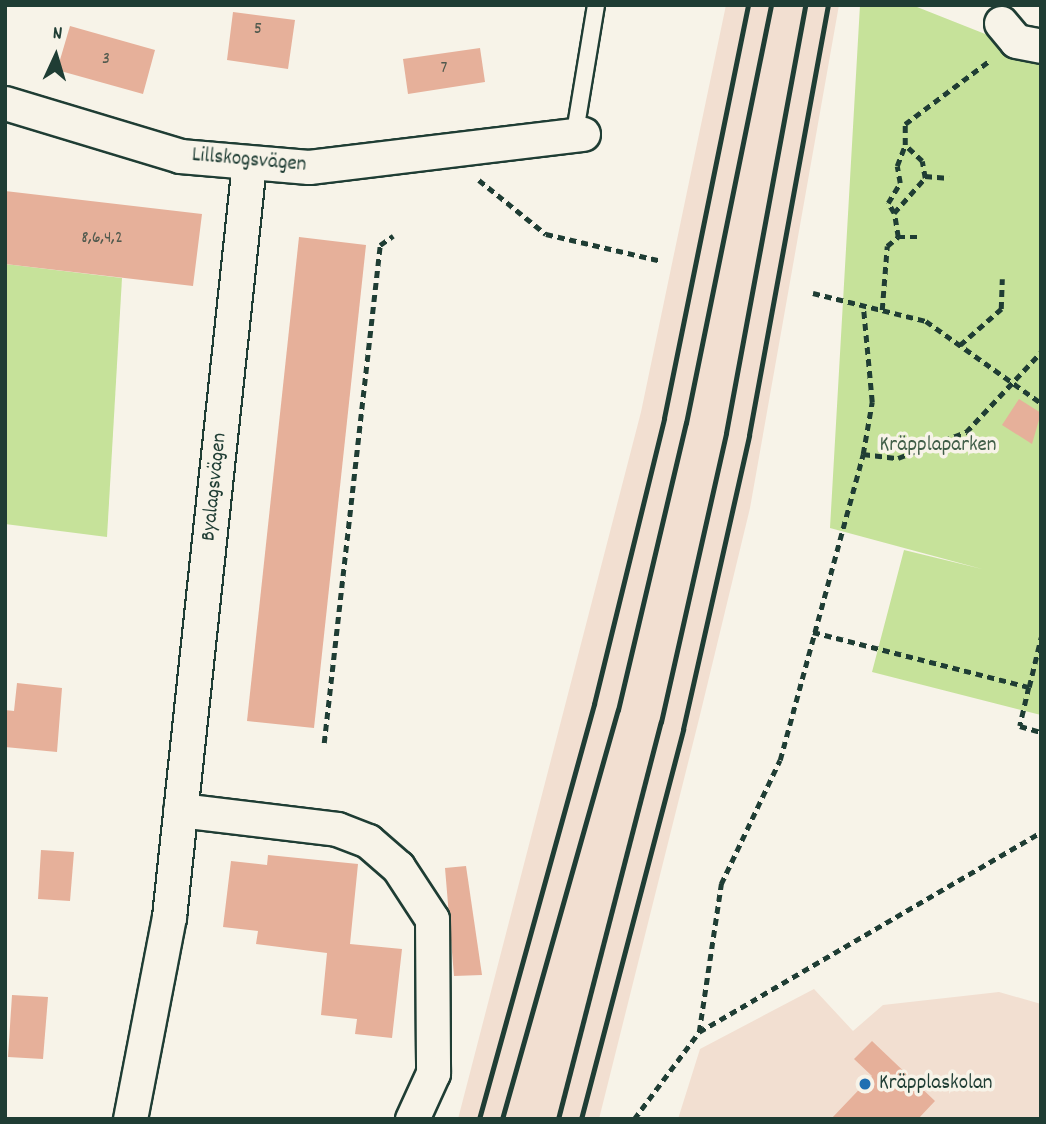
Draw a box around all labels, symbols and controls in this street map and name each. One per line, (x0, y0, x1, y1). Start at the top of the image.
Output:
house number: 5 (254, 19, 262, 41)
north arrow (21, 21, 91, 91)
text: N (52, 21, 63, 48)
house number: 3 (102, 49, 110, 71)
house number: 7 (441, 58, 447, 80)
street label: Lillskogsvägen (191, 143, 307, 179)
house number: 8,6,4,2 (81, 228, 123, 250)
street label: Byalagsvägen (197, 432, 233, 542)
park label: Kräpplaparken (879, 433, 997, 459)
place label: Kräpplaskolan (879, 1071, 993, 1097)
marker: Kräpplaskolan (857, 1076, 873, 1092)

